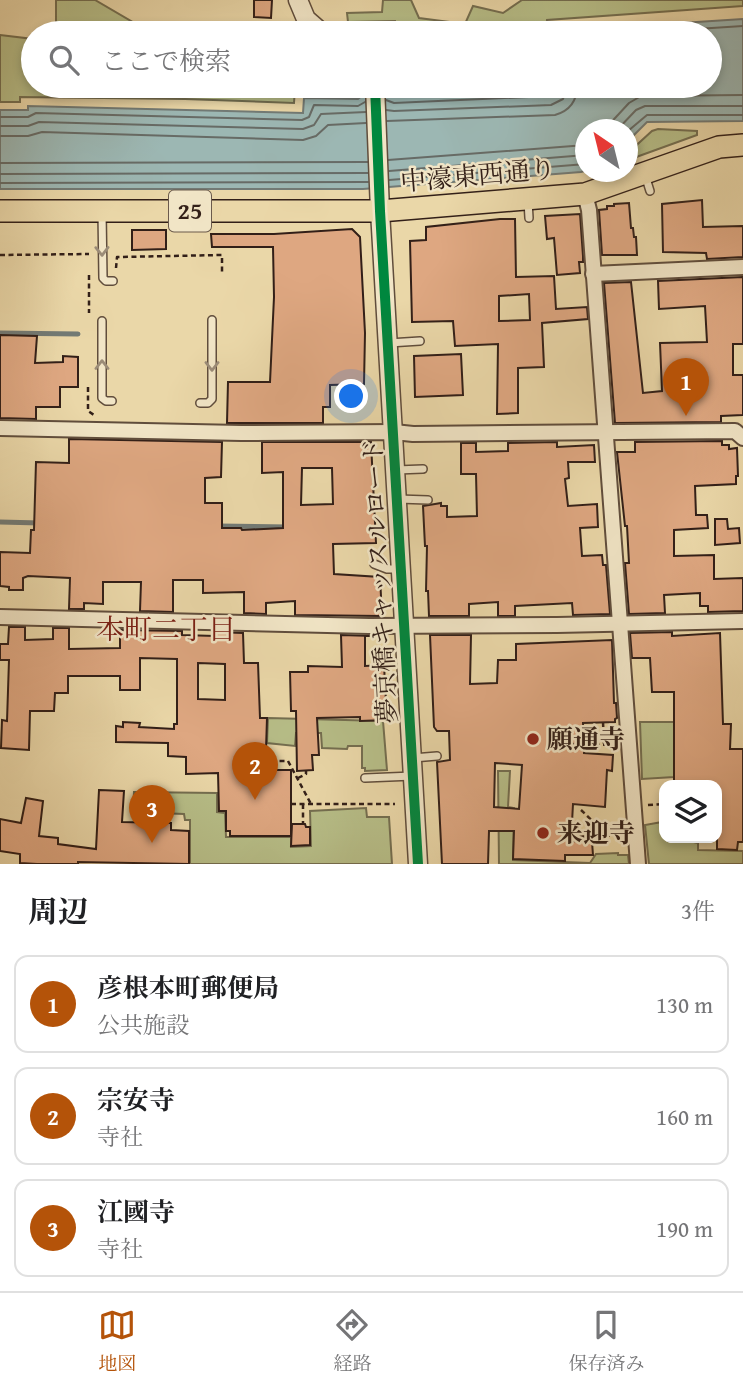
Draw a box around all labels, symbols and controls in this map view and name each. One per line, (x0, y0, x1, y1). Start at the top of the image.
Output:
search box (21, 21, 722, 98)
icon: search (45, 41, 83, 79)
text: ここで検索 (101, 41, 231, 80)
north arrow (575, 119, 638, 182)
street label: 中濠東西通り (399, 148, 557, 201)
road number: 25 (169, 190, 211, 232)
one-way arrow (94, 246, 110, 256)
pin: 1 (663, 358, 709, 416)
one-way arrow (94, 360, 110, 370)
one-way arrow (204, 361, 220, 372)
your location (334, 379, 368, 413)
street label: 夢京橋キャッスルロード (353, 437, 406, 725)
district label: 本町二丁目 (96, 608, 236, 649)
place label: 願通寺 (547, 719, 625, 758)
marker: 願通寺 (525, 731, 541, 747)
pin: 2 (232, 742, 278, 800)
map controls (659, 780, 722, 843)
button: layers (659, 780, 722, 843)
pin: 3 (129, 785, 175, 843)
place label: 来迎寺 (557, 813, 635, 852)
marker: 来迎寺 (535, 825, 551, 841)
text: 周辺 (28, 889, 88, 933)
text: 3件 (681, 894, 715, 927)
text: 彦根本町郵便局 (97, 968, 279, 1007)
text: 1 (47, 988, 59, 1021)
text: 130 m (656, 988, 713, 1021)
text: 公共施設 (97, 1008, 189, 1041)
text: 宗安寺 (97, 1080, 175, 1119)
text: 2 (47, 1100, 59, 1133)
text: 160 m (656, 1100, 713, 1133)
text: 寺社 (97, 1120, 143, 1153)
text: 江國寺 (97, 1192, 175, 1231)
text: 3 (47, 1212, 59, 1245)
text: 190 m (656, 1212, 713, 1245)
text: 寺社 (97, 1232, 143, 1265)
tab: 地図 (98, 1306, 137, 1377)
tab: 経路 (333, 1306, 372, 1377)
tab: 保存済み (568, 1306, 645, 1377)

